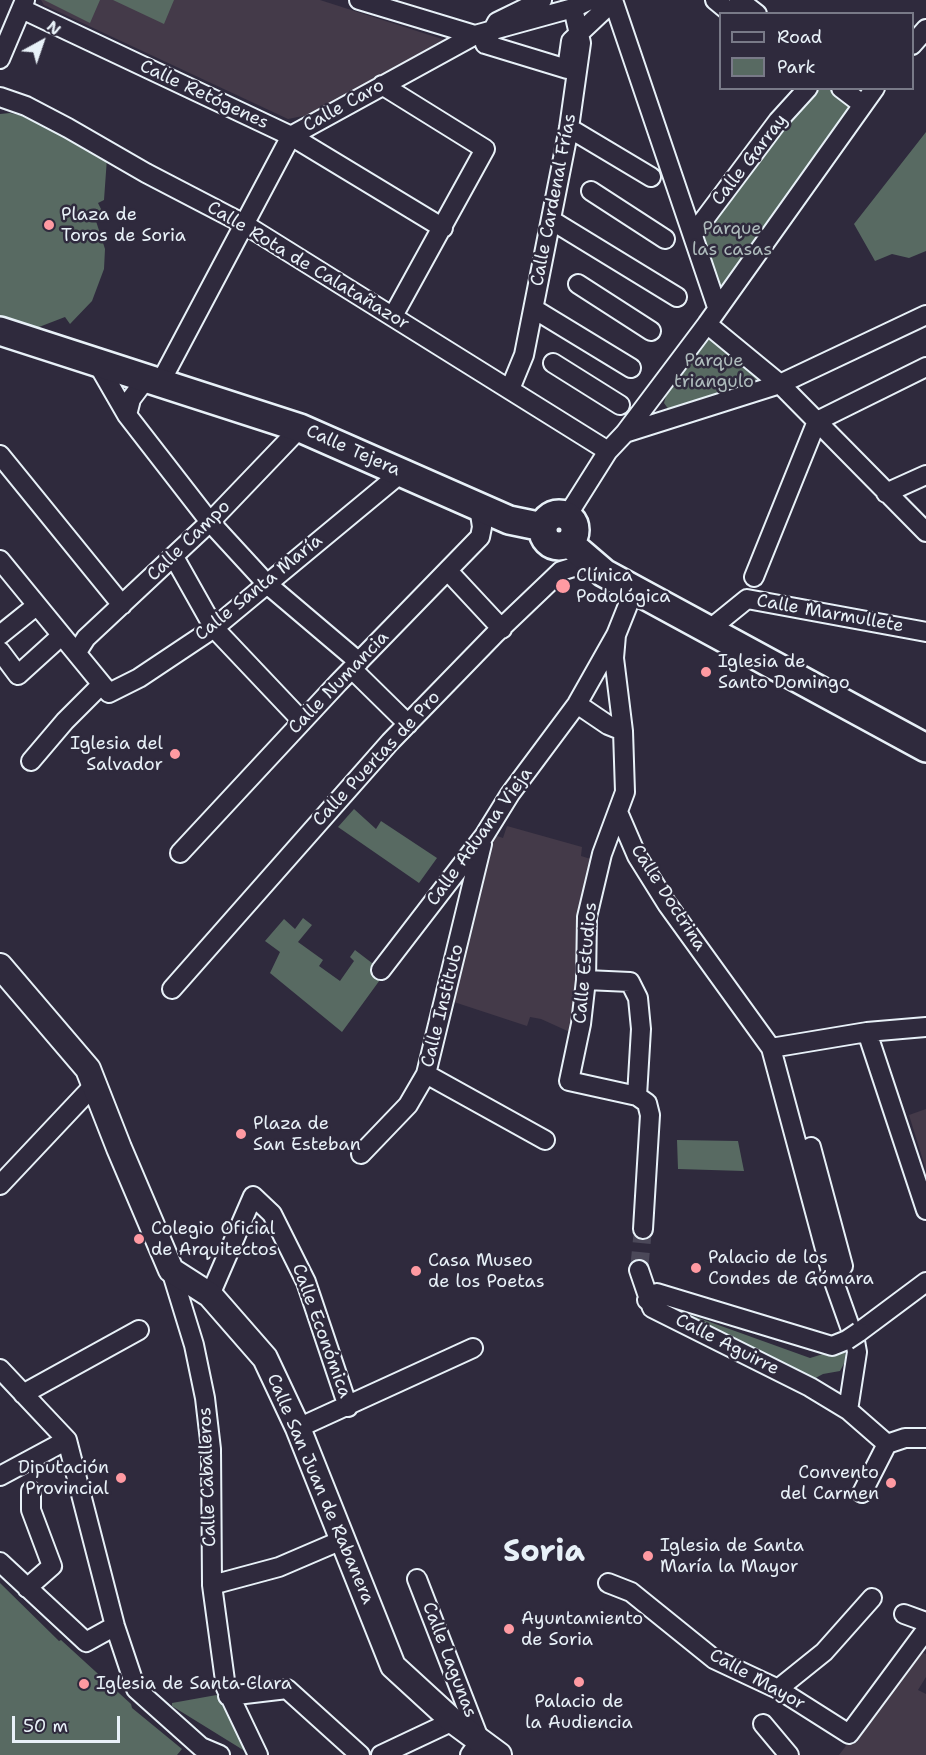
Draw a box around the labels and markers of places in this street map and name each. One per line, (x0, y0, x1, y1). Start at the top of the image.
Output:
place label: Plaza de Toros de Soria (61, 204, 186, 246)
marker: Plaza de Toros de Soria (42, 218, 56, 232)
place label: Clínica Podológica (576, 565, 670, 608)
marker: Clínica Podológica (554, 577, 572, 595)
place label: Iglesia de Santo Domingo (718, 651, 850, 694)
marker: Iglesia de Santo Domingo (699, 665, 713, 679)
place label: Iglesia del Salvador (70, 733, 163, 776)
marker: Iglesia del Salvador (168, 747, 182, 761)
place label: Plaza de San Esteban (253, 1113, 361, 1156)
marker: Plaza de San Esteban (234, 1127, 248, 1141)
place label: Colegio Oficial de Arquitectos (151, 1218, 277, 1260)
marker: Colegio Oficial de Arquitectos (132, 1232, 146, 1246)
place label: Palacio de los Condes de Gómara (708, 1247, 874, 1290)
place label: Casa Museo de los Poetas (428, 1250, 545, 1292)
marker: Palacio de los Condes de Gómara (689, 1261, 703, 1275)
marker: Casa Museo de los Poetas (409, 1264, 423, 1278)
place label: Diputación Provincial (18, 1457, 109, 1500)
place label: Convento del Carmen (780, 1462, 879, 1504)
marker: Diputación Provincial (114, 1471, 128, 1485)
marker: Convento del Carmen (884, 1476, 898, 1490)
place label: Iglesia de Santa María la Mayor (660, 1535, 804, 1578)
marker: Iglesia de Santa María la Mayor (641, 1549, 655, 1563)
place label: Ayuntamiento de Soria (521, 1608, 643, 1650)
marker: Ayuntamiento de Soria (502, 1622, 516, 1636)
place label: Iglesia de Santa Clara (96, 1673, 292, 1695)
marker: Palacio de la Audiencia (572, 1675, 586, 1689)
marker: Iglesia de Santa Clara (77, 1677, 91, 1691)
place label: Palacio de la Audiencia (525, 1691, 633, 1734)

